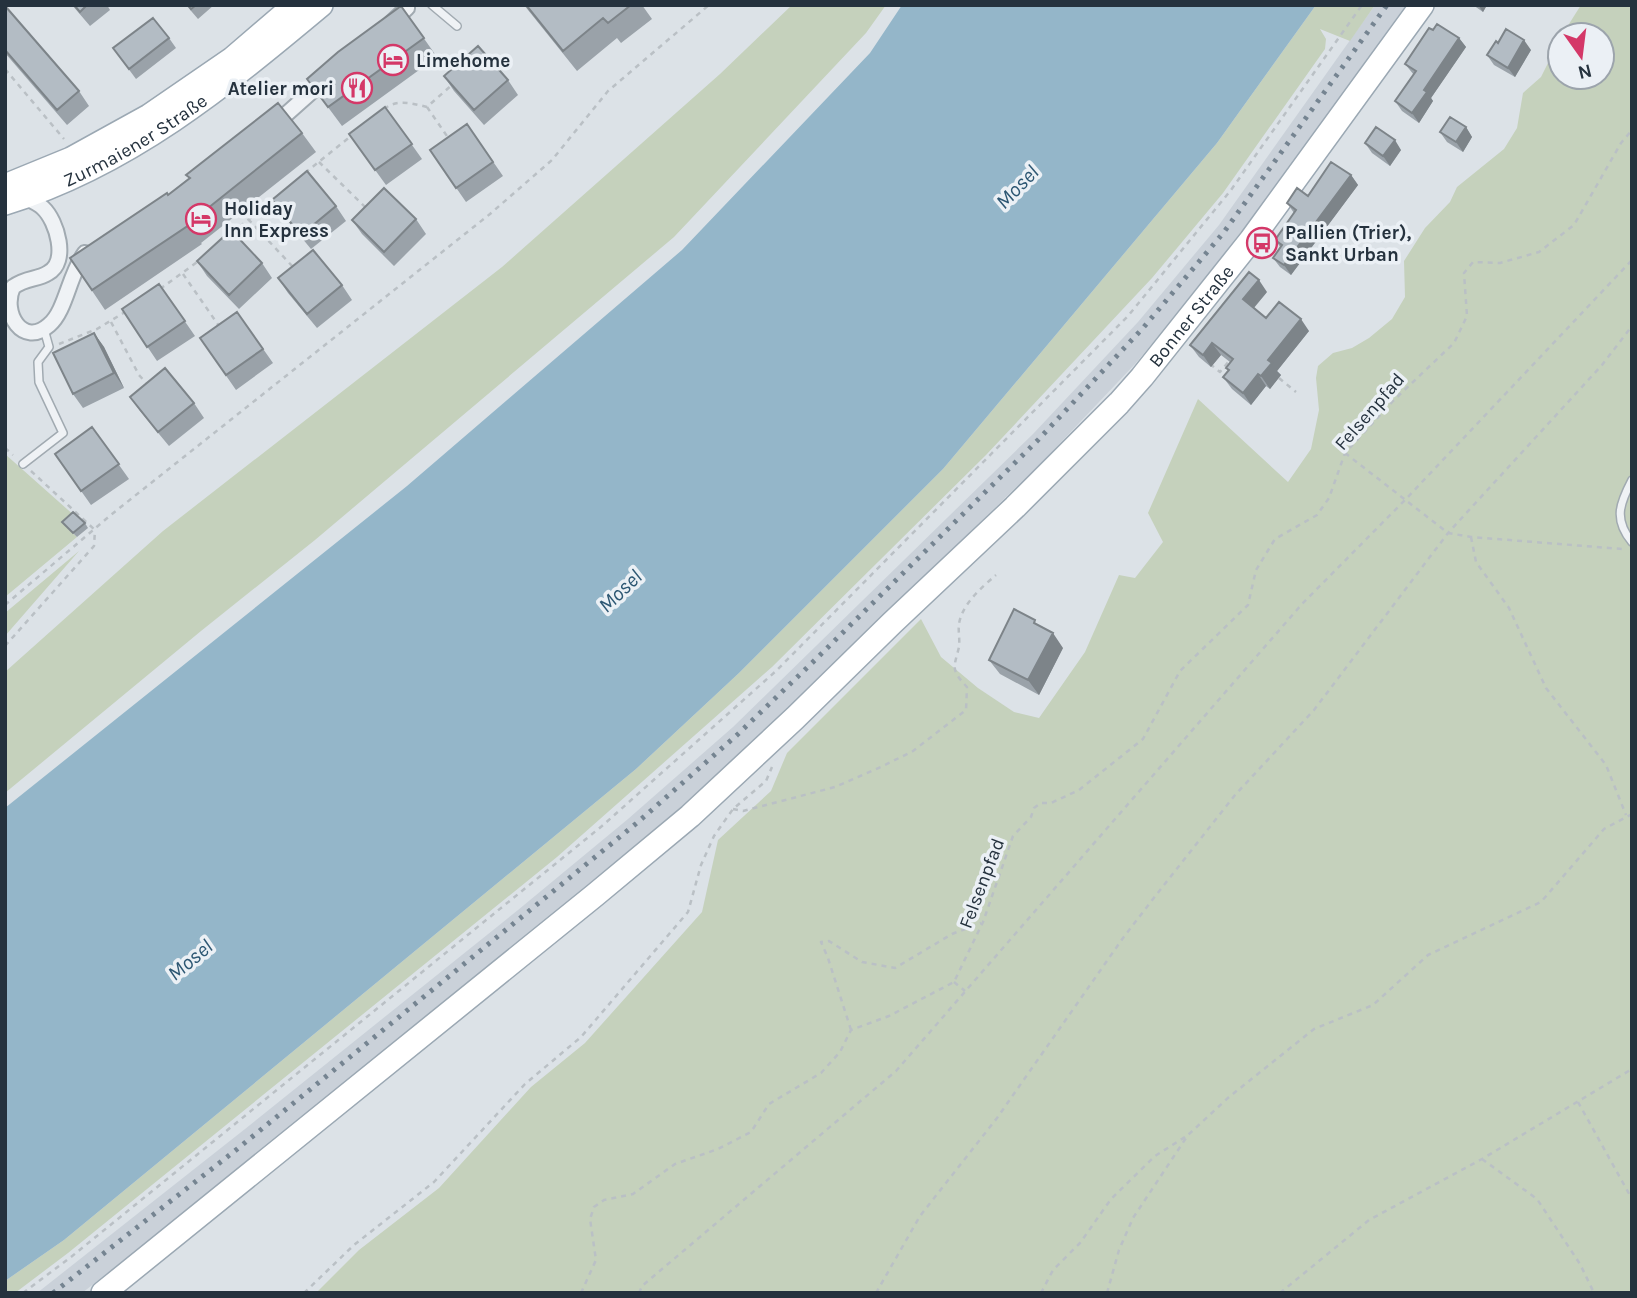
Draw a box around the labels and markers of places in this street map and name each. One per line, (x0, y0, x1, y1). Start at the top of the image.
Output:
hotel icon: Limehome (376, 43, 410, 77)
place label: Limehome (416, 50, 510, 72)
restaurant icon: Atelier mori (340, 71, 374, 105)
place label: Atelier mori (228, 78, 334, 100)
place label: Holiday Inn Express (224, 198, 329, 242)
hotel icon: Holiday Inn Express (184, 202, 218, 236)
place label: Pallien (Trier), Sankt Urban (1285, 222, 1412, 266)
bus stop icon: Pallien (Trier), Sankt Urban (1245, 226, 1279, 260)

